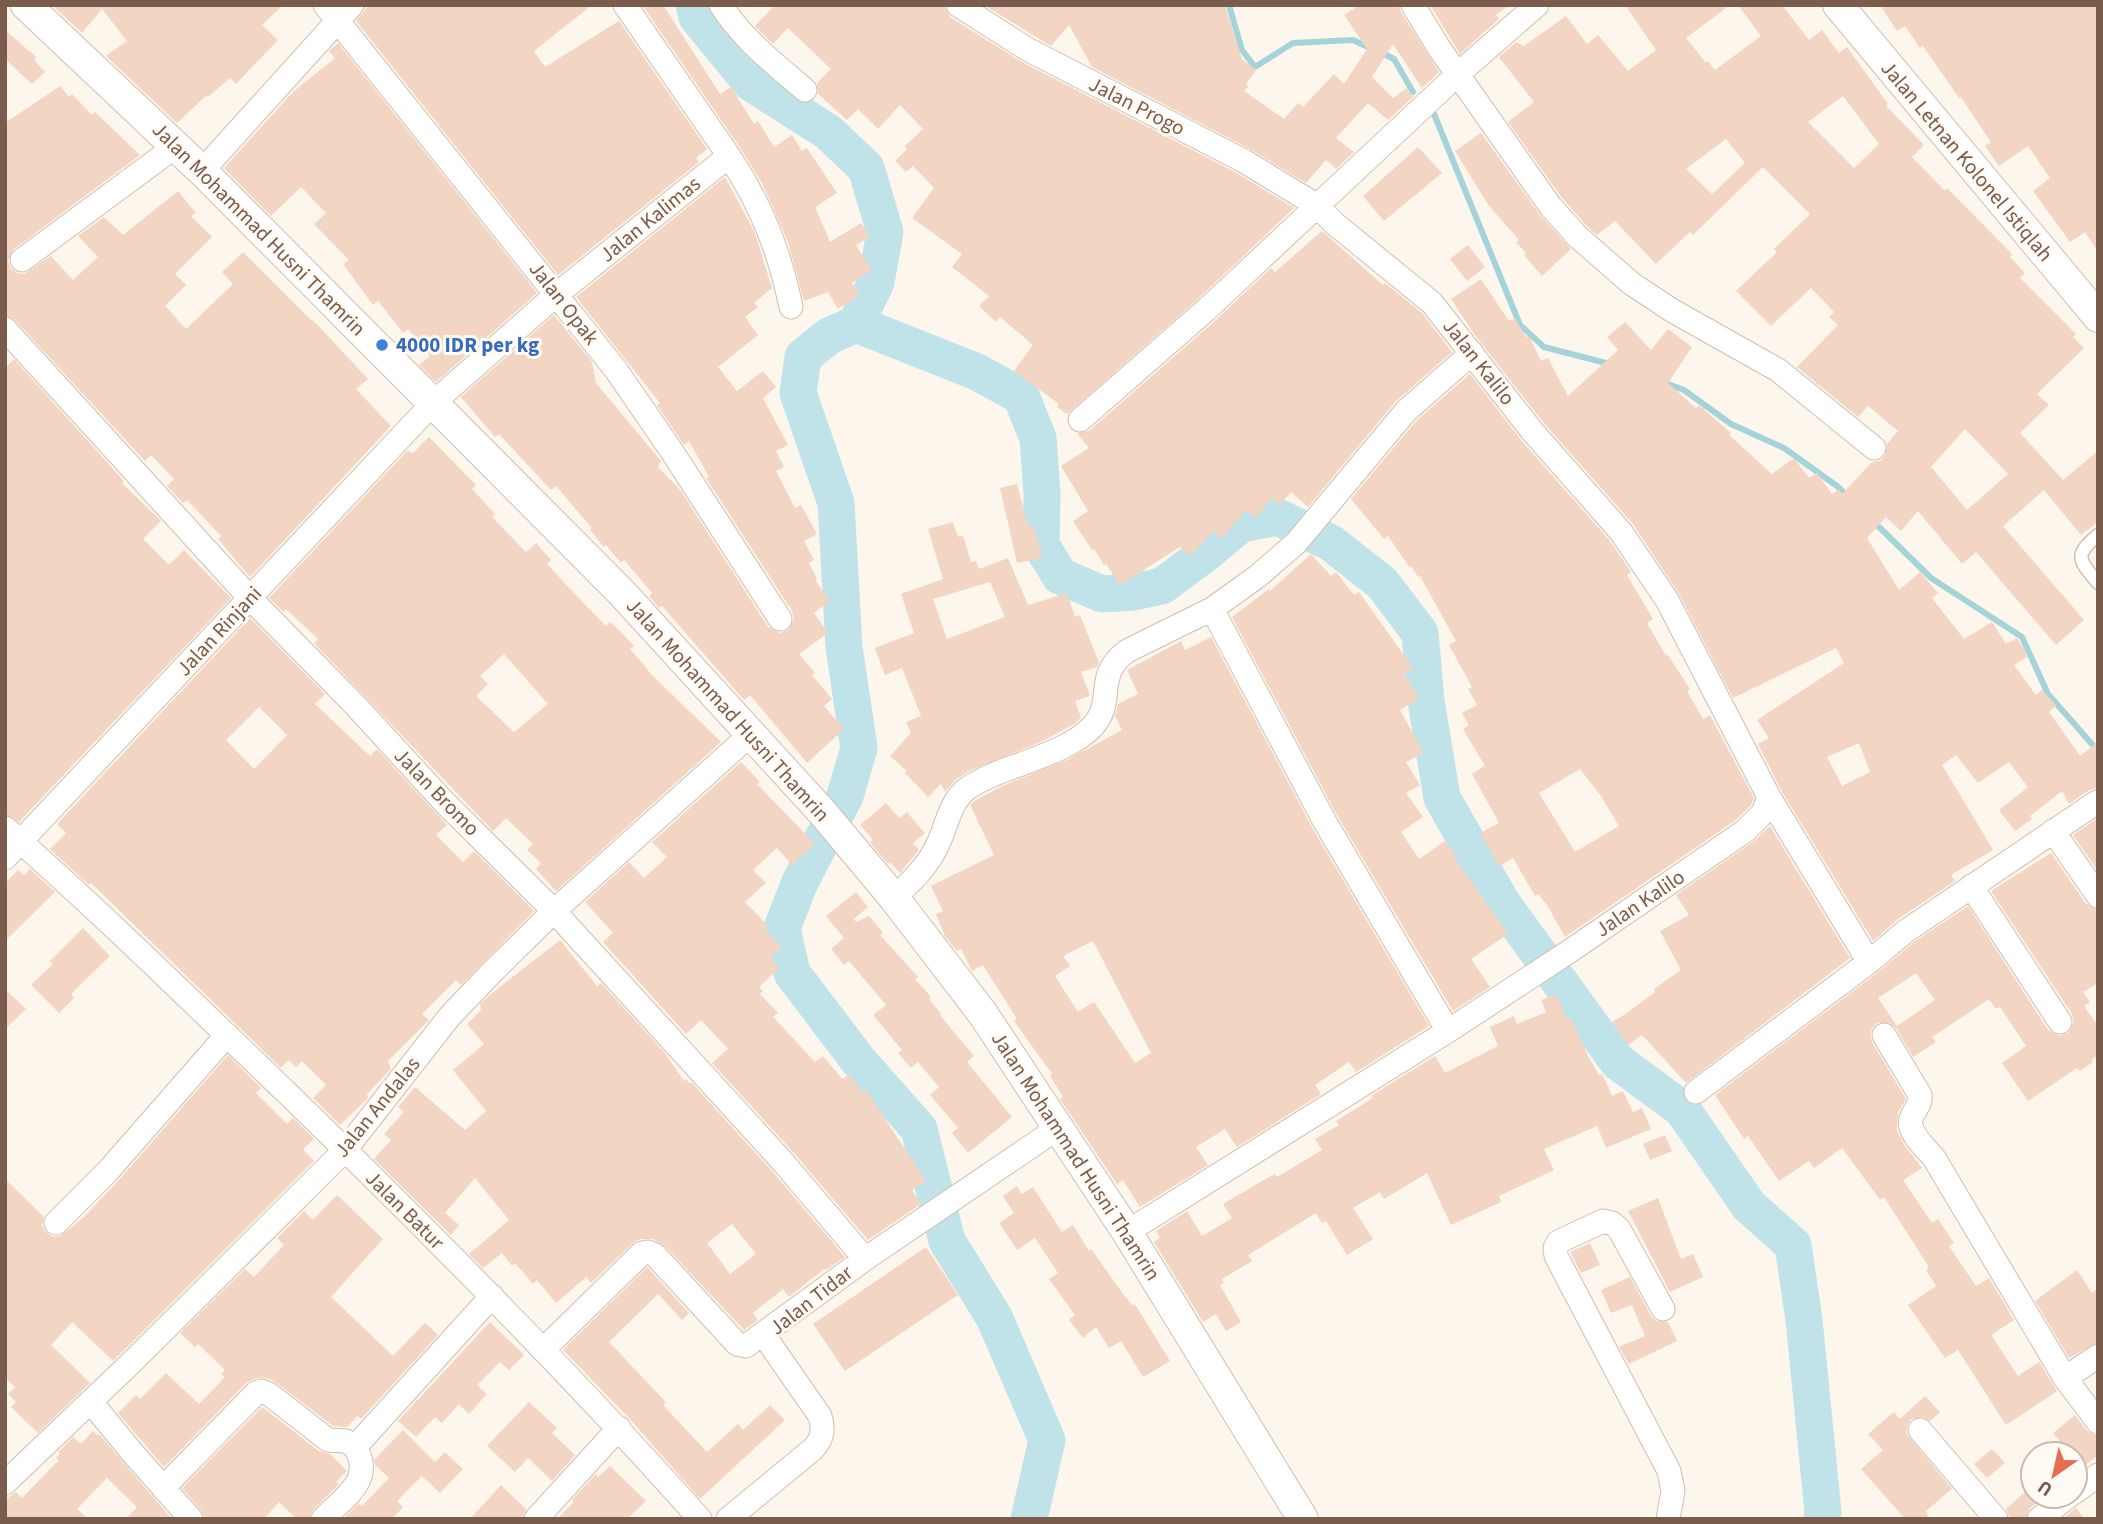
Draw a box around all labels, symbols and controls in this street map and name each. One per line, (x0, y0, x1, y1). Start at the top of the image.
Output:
street label: Jalan Letnan Kolonel Istiqlah (1874, 54, 2060, 268)
street label: Jalan Progo (1084, 69, 1190, 143)
street label: Jalan Mohammad Husni Thamrin (145, 115, 373, 343)
street label: Jalan Kalimas (593, 169, 707, 269)
street label: Jalan Opak (522, 255, 607, 352)
street label: Jalan Kalilo (1436, 312, 1522, 412)
place label: 4000 IDR per kg (396, 330, 539, 360)
marker: 4000 IDR per kg (374, 337, 390, 353)
street label: Jalan Rinjani (169, 579, 269, 683)
street label: Jalan Mohammad Husni Thamrin (619, 592, 837, 828)
street label: Jalan Bromo (387, 741, 487, 843)
street label: Jalan Kalilo (1589, 862, 1691, 944)
street label: Jalan Mohammad Husni Thamrin (984, 1026, 1168, 1286)
street label: Jalan Andalas (327, 1050, 427, 1164)
street label: Jalan Batur (359, 1164, 452, 1257)
street label: Jalan Tidar (763, 1258, 859, 1342)
north arrow (2019, 1440, 2089, 1510)
text: U (2033, 1473, 2058, 1503)

